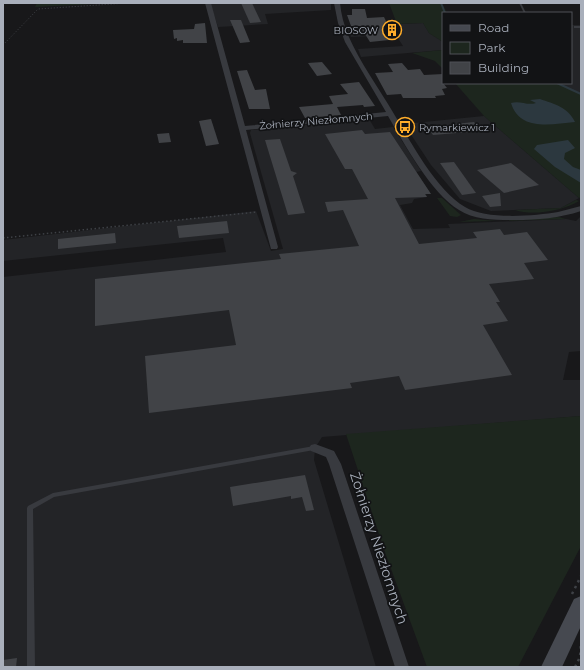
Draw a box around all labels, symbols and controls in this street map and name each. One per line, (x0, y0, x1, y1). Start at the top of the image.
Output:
legend (442, 12, 572, 84)
building icon: BIOSOW (381, 19, 403, 41)
text: Road (478, 20, 509, 35)
place label: BIOSOW (334, 24, 378, 37)
text: Park (478, 40, 506, 55)
text: Building (478, 60, 529, 75)
street label: Żołnierzy Niezłomnych (259, 110, 373, 132)
bus stop icon: Rymarkiewicz 1 (394, 116, 416, 138)
place label: Rymarkiewicz 1 (419, 121, 495, 134)
street label: Żołnierzy Niezłomnych (346, 470, 412, 626)

